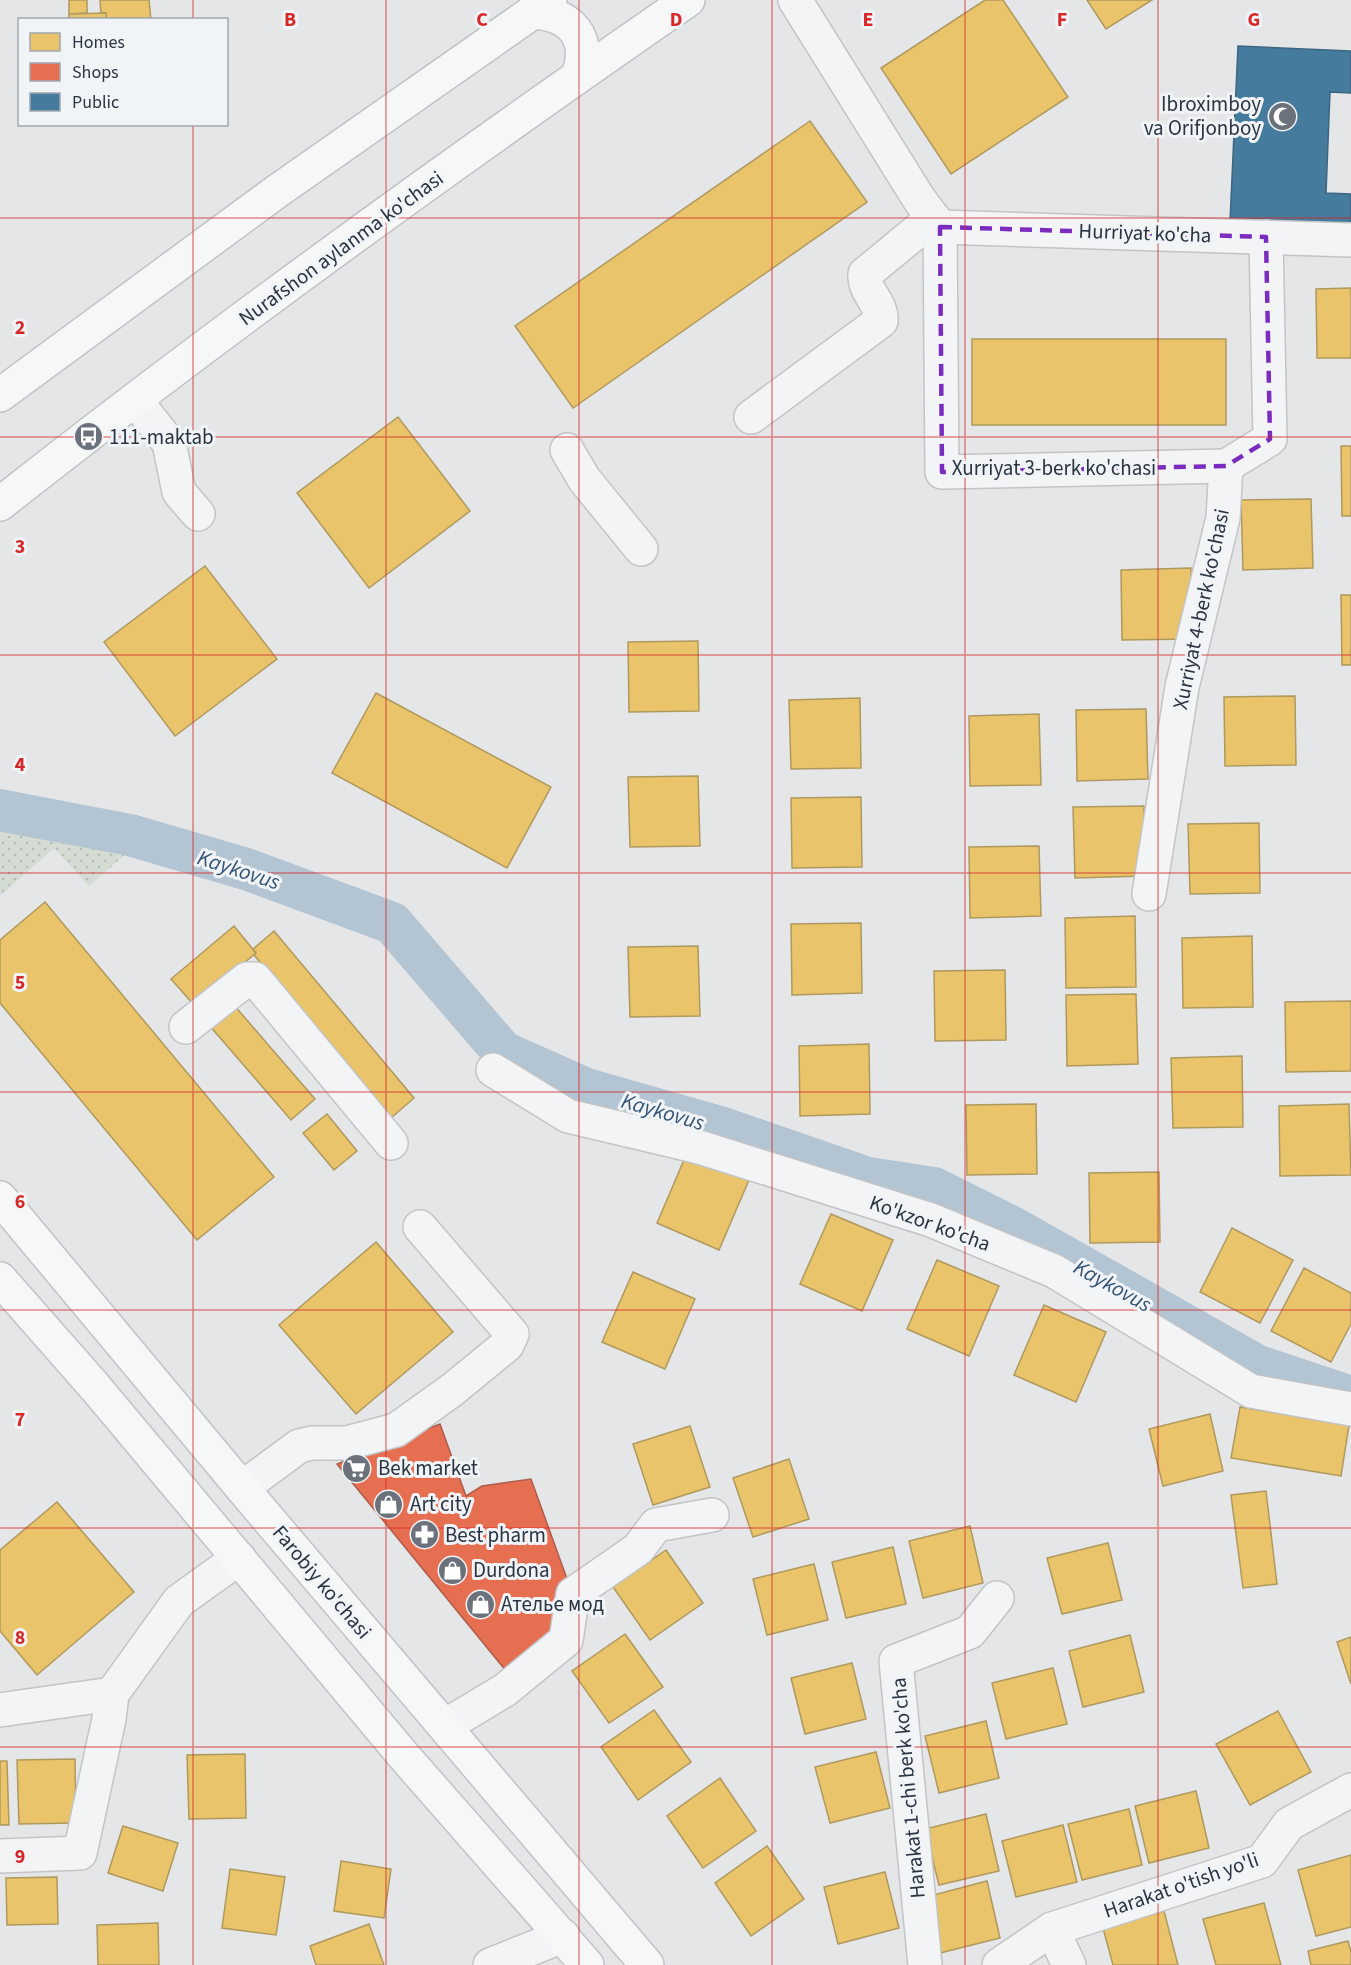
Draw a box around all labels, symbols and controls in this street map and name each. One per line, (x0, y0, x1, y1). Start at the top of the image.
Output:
text: B (284, 6, 296, 34)
text: C (476, 6, 488, 34)
text: D (670, 6, 682, 34)
text: E (863, 6, 873, 34)
text: F (1057, 6, 1067, 34)
text: G (1248, 6, 1260, 34)
legend (18, 18, 228, 126)
text: Homes (72, 30, 125, 55)
text: Shops (72, 60, 119, 85)
place label: Ibroximboy va Orifjonboy (1144, 89, 1261, 143)
text: Public (72, 90, 119, 115)
mosque icon: Ibroximboy va Orifjonboy (1266, 100, 1298, 132)
street label: Nurafshon aylanma ko'chasi (232, 163, 450, 333)
street label: Hurriyat ko'cha (1078, 216, 1212, 250)
text: 2 (15, 314, 25, 342)
bus stop icon: 111-maktab (72, 421, 104, 453)
place label: 111-maktab (109, 422, 214, 452)
street label: Xurriyat 3-berk ko'chasi (952, 453, 1156, 483)
street label: Xurriyat 4-berk ko'chasi (1165, 506, 1237, 712)
text: 3 (15, 533, 25, 561)
text: 4 (15, 751, 26, 779)
water label: Kaykovus (193, 842, 284, 898)
text: 5 (15, 969, 25, 997)
water label: Kaykovus (617, 1085, 708, 1139)
street label: Ko'kzor ko'cha (865, 1187, 995, 1259)
text: 6 (15, 1188, 25, 1216)
water label: Kaykovus (1068, 1251, 1158, 1321)
text: 7 (15, 1406, 25, 1434)
supermarket icon: Bek market (341, 1452, 373, 1484)
place label: Bek market (378, 1453, 478, 1483)
shop icon: Art city (373, 1488, 405, 1520)
place label: Art city (410, 1489, 472, 1519)
street label: Farobiy ko'chasi (265, 1519, 379, 1645)
pharmacy icon: Best pharm (408, 1519, 440, 1551)
place label: Best pharm (445, 1520, 546, 1550)
shop icon: Durdona (436, 1554, 468, 1586)
place label: Durdona (473, 1555, 550, 1585)
shop icon: Ателье мод (464, 1588, 496, 1620)
place label: Ателье мод (501, 1589, 604, 1619)
text: 8 (15, 1624, 25, 1652)
street label: Harakat 1-chi berk ko'cha (883, 1676, 933, 1900)
text: 9 (15, 1843, 25, 1871)
street label: Harakat o'tish yo'li (1099, 1844, 1263, 1926)

